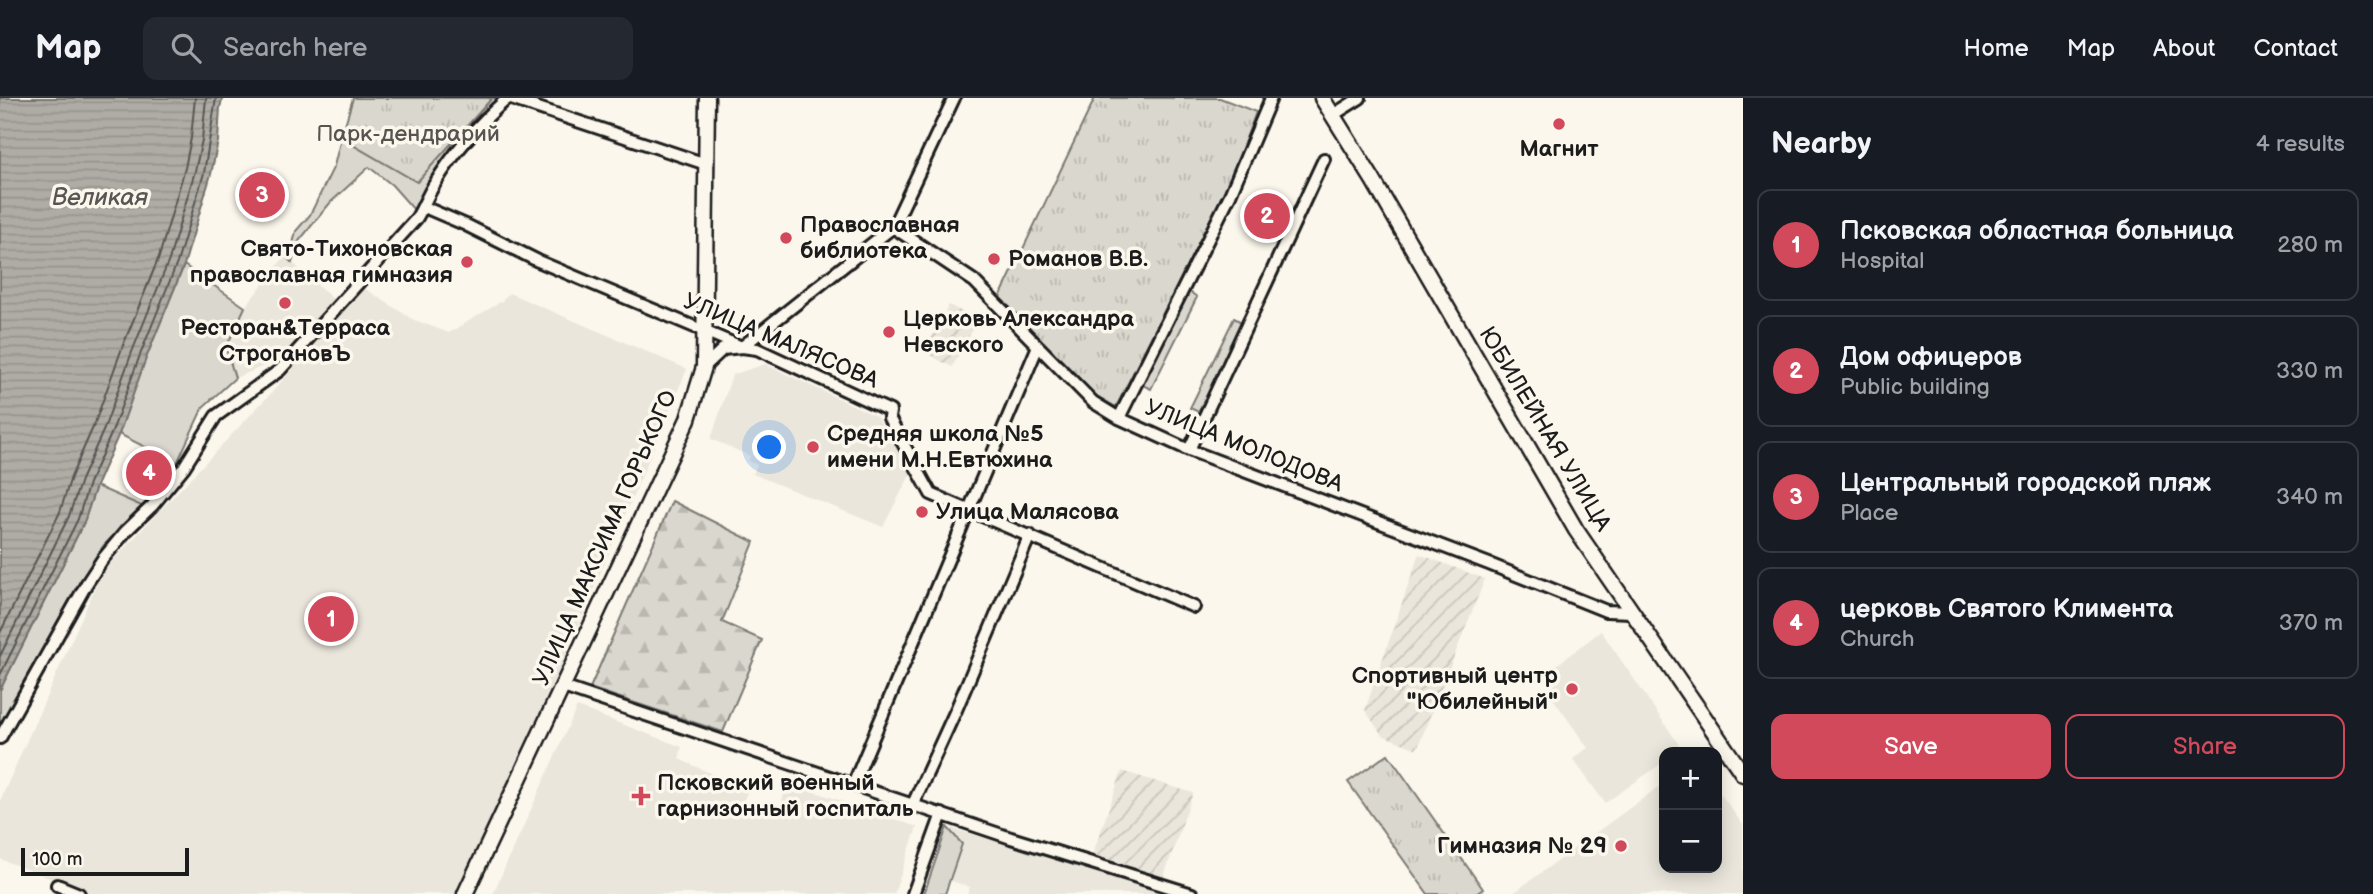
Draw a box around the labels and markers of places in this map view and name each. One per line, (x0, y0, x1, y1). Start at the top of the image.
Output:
marker: Магнит (1551, 116, 1567, 132)
place label: Магнит (1519, 135, 1599, 163)
pin: 3 (239, 169, 285, 221)
pin: 2 (1244, 190, 1290, 242)
place label: Православная библиотека (800, 211, 960, 265)
marker: Православная библиотека (778, 230, 794, 246)
place label: Свято-Тихоновская православная гимназия (190, 235, 453, 289)
place label: Романов В.В. (1008, 245, 1148, 273)
marker: Романов В.В. (986, 251, 1002, 267)
marker: Свято-Тихоновская православная гимназия (459, 254, 475, 270)
marker: Ресторан&Терраса СтрогановЪ (277, 295, 293, 311)
place label: Церковь Александра Невского (903, 305, 1134, 359)
place label: Ресторан&Терраса СтрогановЪ (180, 314, 390, 368)
marker: Церковь Александра Невского (881, 324, 897, 340)
place label: Средняя школа №5 имени М.Н.Евтюхина (827, 420, 1053, 474)
marker: Средняя школа №5 имени М.Н.Евтюхина (805, 439, 821, 455)
pin: 4 (126, 447, 172, 499)
place label: Улица Малясова (936, 498, 1119, 526)
marker: Улица Малясова (914, 504, 930, 520)
pin: 1 (308, 593, 354, 645)
place label: Спортивный центр "Юбилейный" (1352, 662, 1558, 716)
marker: Спортивный центр "Юбилейный" (1564, 681, 1580, 697)
place label: Псковский военный гарнизонный госпиталь (657, 769, 914, 823)
marker: Псковский военный гарнизонный госпиталь (631, 786, 651, 806)
place label: Гимназия № 29 (1437, 832, 1607, 860)
marker: Гимназия № 29 (1613, 838, 1629, 854)

